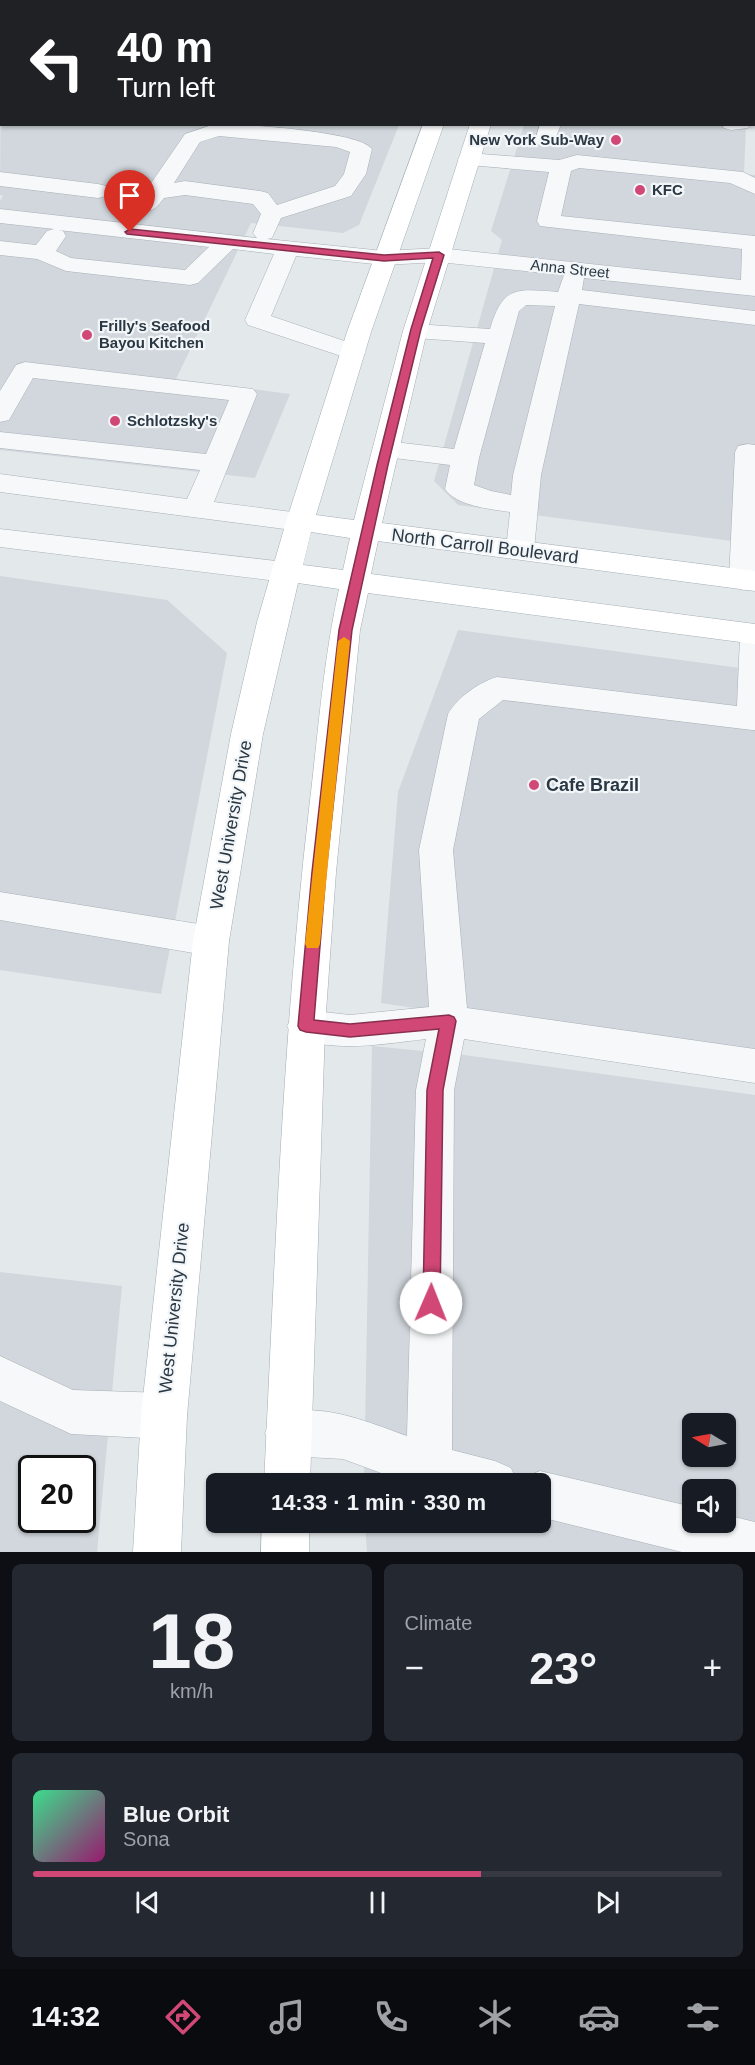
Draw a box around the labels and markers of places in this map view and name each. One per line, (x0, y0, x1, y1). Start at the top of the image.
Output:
place label: New York Sub-Way (469, 131, 605, 148)
marker: New York Sub-Way (609, 133, 623, 147)
pin (104, 170, 155, 232)
place label: KFC (652, 181, 683, 198)
marker: KFC (633, 183, 647, 197)
place label: Frilly's Seafood Bayou Kitchen (99, 317, 210, 351)
marker: Frilly's Seafood Bayou Kitchen (80, 328, 94, 342)
place label: Schlotzsky's (127, 412, 217, 429)
marker: Schlotzsky's (108, 414, 122, 428)
place label: Cafe Brazil (546, 775, 639, 795)
marker: Cafe Brazil (527, 778, 541, 792)

